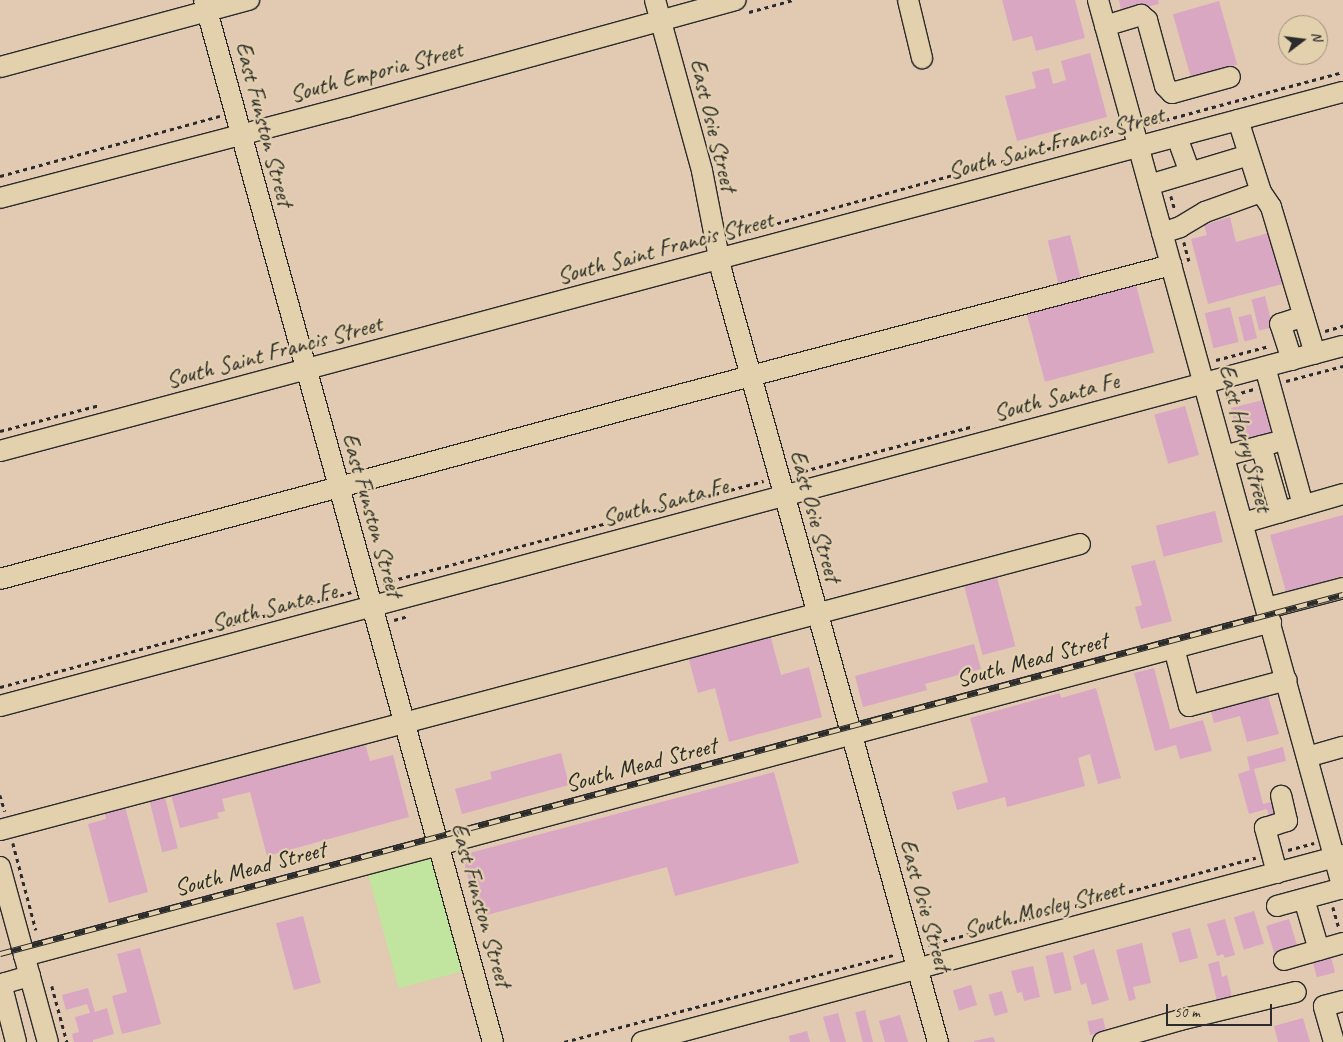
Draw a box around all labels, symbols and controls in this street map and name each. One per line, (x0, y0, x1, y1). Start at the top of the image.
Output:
north arrow (1278, 15, 1328, 65)
text: N (1308, 30, 1326, 43)
street label: South Emporia Street (286, 35, 466, 109)
street label: East Funston Street (228, 39, 300, 209)
street label: East Osie Street (683, 56, 743, 194)
street label: South Saint Francis Street (944, 100, 1168, 186)
street label: South Saint Francis Street (553, 205, 777, 291)
street label: South Saint Francis Street (162, 309, 386, 395)
street label: East Harry Street (1211, 361, 1279, 515)
street label: South Santa Fe (991, 367, 1121, 427)
street label: East Funston Street (335, 430, 409, 600)
street label: East Osie Street (782, 447, 848, 585)
street label: South Santa Fe (600, 472, 730, 532)
street label: South Santa Fe (209, 577, 339, 637)
street label: South Mead Street (953, 626, 1111, 694)
street label: South Mead Street (562, 731, 720, 799)
street label: East Funston Street (444, 820, 518, 990)
street label: South Mead Street (171, 835, 329, 903)
street label: East Osie Street (892, 836, 958, 974)
street label: South Mosley Street (960, 874, 1128, 944)
scale bar (1168, 994, 1274, 1026)
text: 50 m (1174, 1003, 1200, 1022)

